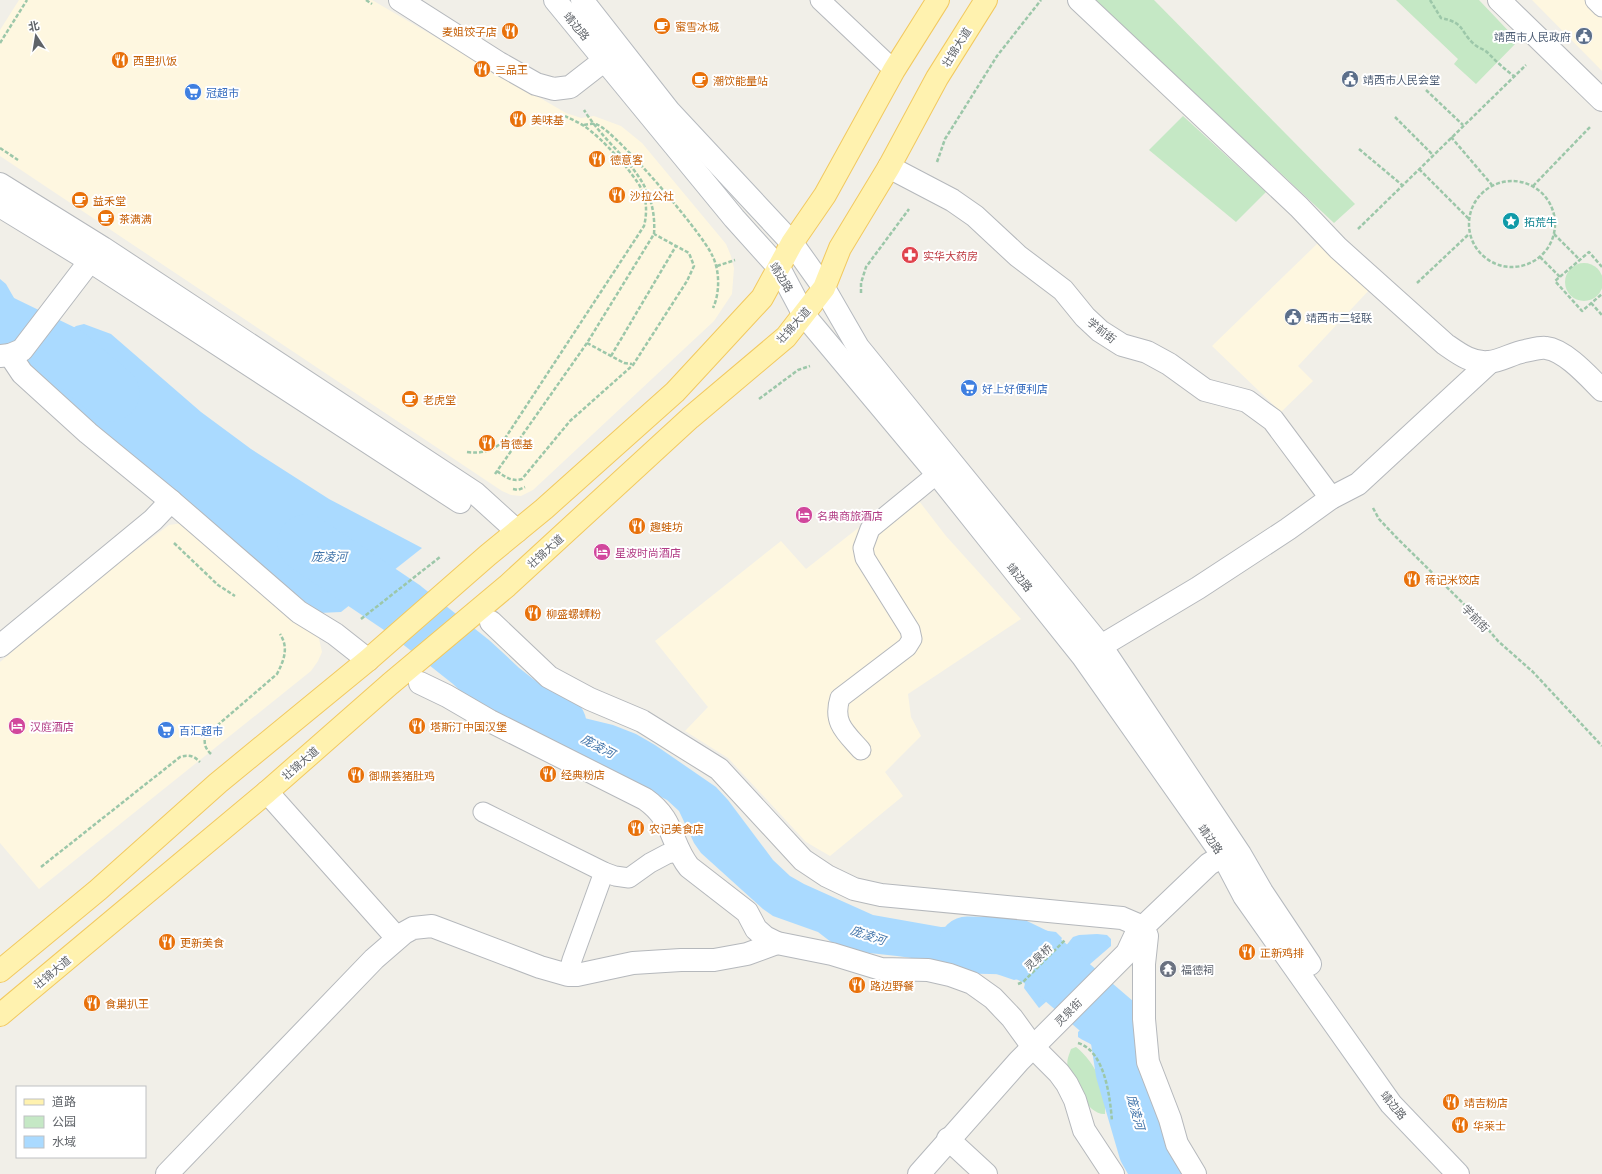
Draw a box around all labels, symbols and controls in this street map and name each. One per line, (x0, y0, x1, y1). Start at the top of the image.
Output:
street label: 靖边路 (561, 9, 593, 43)
north arrow (16, 16, 56, 56)
cafe icon: 蜜雪冰城 (652, 16, 672, 36)
text: 北 (27, 17, 41, 34)
place label: 蜜雪冰城 (675, 19, 719, 34)
restaurant icon: 麦姐饺子店 (500, 21, 520, 41)
place label: 麦姐饺子店 (442, 24, 497, 39)
street label: 壮锦大道 (938, 24, 974, 70)
public building icon: 靖西市人民政府 (1574, 26, 1594, 46)
place label: 靖西市人民政府 (1494, 29, 1571, 44)
restaurant icon: 西里扒饭 (110, 50, 130, 70)
place label: 西里扒饭 (133, 53, 177, 68)
restaurant icon: 三品王 (472, 59, 492, 79)
place label: 三品王 (495, 62, 528, 77)
public building icon: 靖西市人民会堂 (1340, 69, 1360, 89)
cafe icon: 潮饮能量站 (690, 70, 710, 90)
place label: 靖西市人民会堂 (1363, 72, 1440, 87)
place label: 潮饮能量站 (713, 73, 768, 88)
supermarket icon: 冠超市 (183, 82, 203, 102)
place label: 冠超市 (206, 85, 239, 100)
restaurant icon: 美味基 (508, 109, 528, 129)
place label: 美味基 (531, 112, 564, 127)
restaurant icon: 德意客 (587, 149, 607, 169)
place label: 德意客 (610, 152, 643, 167)
restaurant icon: 沙拉公社 (607, 185, 627, 205)
place label: 沙拉公社 (630, 188, 674, 203)
cafe icon: 益禾堂 (70, 190, 90, 210)
place label: 益禾堂 (93, 193, 126, 208)
cafe icon: 茶满满 (96, 208, 116, 228)
place label: 茶满满 (119, 211, 152, 226)
place icon: 拓荒牛 (1501, 211, 1521, 231)
place label: 拓荒牛 (1524, 214, 1557, 229)
pharmacy icon: 实华大药房 (900, 245, 920, 265)
place label: 实华大药房 (923, 248, 978, 263)
street label: 靖边路 (767, 259, 797, 295)
street label: 壮锦大道 (773, 304, 813, 346)
public building icon: 靖西市二轻联 (1283, 307, 1303, 327)
place label: 靖西市二轻联 (1306, 310, 1372, 325)
street label: 学前街 (1084, 314, 1120, 346)
supermarket icon: 好上好便利店 (959, 378, 979, 398)
place label: 好上好便利店 (982, 381, 1048, 396)
cafe icon: 老虎堂 (400, 389, 420, 409)
place label: 老虎堂 (423, 392, 456, 407)
restaurant icon: 肯德基 (477, 433, 497, 453)
place label: 肯德基 (500, 436, 533, 451)
hotel icon: 名典商旅酒店 (794, 505, 814, 525)
place label: 名典商旅酒店 (817, 508, 883, 523)
restaurant icon: 趣蛙坊 (627, 516, 647, 536)
place label: 趣蛙坊 (650, 519, 683, 534)
street label: 壮锦大道 (524, 531, 566, 571)
hotel icon: 星波时尚酒店 (592, 542, 612, 562)
place label: 星波时尚酒店 (615, 545, 681, 560)
water label: 庞凌河 (311, 548, 349, 565)
street label: 靖边路 (1004, 559, 1036, 595)
restaurant icon: 蒋记米饺店 (1402, 569, 1422, 589)
place label: 蒋记米饺店 (1425, 572, 1480, 587)
street label: 学前街 (1459, 601, 1493, 635)
restaurant icon: 柳盛螺蛳粉 (523, 603, 543, 623)
place label: 柳盛螺蛳粉 (546, 606, 601, 621)
hotel icon: 汉庭酒店 (7, 716, 27, 736)
restaurant icon: 塔斯汀中国汉堡 (407, 716, 427, 736)
place label: 汉庭酒店 (30, 719, 74, 734)
place label: 塔斯汀中国汉堡 (430, 719, 507, 734)
supermarket icon: 百汇超市 (156, 720, 176, 740)
place label: 百汇超市 (179, 723, 223, 738)
water label: 庞凌河 (578, 730, 620, 763)
street label: 壮锦大道 (278, 743, 322, 783)
restaurant icon: 经典粉店 (538, 764, 558, 784)
restaurant icon: 御鼎荟猪肚鸡 (346, 765, 366, 785)
place label: 经典粉店 (561, 767, 605, 782)
place label: 御鼎荟猪肚鸡 (368, 768, 435, 783)
restaurant icon: 农记美食店 (626, 818, 646, 838)
place label: 农记美食店 (649, 821, 704, 836)
street label: 靖边路 (1195, 821, 1227, 857)
water label: 庞凌河 (848, 921, 890, 949)
restaurant icon: 更新美食 (157, 932, 177, 952)
place label: 更新美食 (180, 935, 224, 950)
street label: 灵泉桥 (1021, 940, 1055, 974)
restaurant icon: 正新鸡排 (1237, 942, 1257, 962)
place label: 正新鸡排 (1260, 945, 1304, 960)
street label: 壮锦大道 (30, 952, 74, 992)
temple icon: 福德祠 (1158, 959, 1178, 979)
place label: 福德祠 (1181, 962, 1214, 977)
restaurant icon: 路边野餐 (847, 975, 867, 995)
place label: 路边野餐 (870, 978, 914, 993)
restaurant icon: 食巢扒王 (82, 993, 102, 1013)
street label: 灵泉街 (1051, 995, 1085, 1029)
place label: 食巢扒王 (105, 996, 149, 1011)
legend (16, 1086, 146, 1158)
street label: 靖边路 (1378, 1087, 1410, 1123)
water label: 庞凌河 (1123, 1092, 1150, 1134)
restaurant icon: 靖吉粉店 (1441, 1092, 1461, 1112)
text: 道路 (52, 1093, 76, 1110)
place label: 靖吉粉店 (1464, 1095, 1508, 1110)
text: 公园 (52, 1113, 76, 1130)
restaurant icon: 华莱士 (1450, 1115, 1470, 1135)
place label: 华莱士 (1473, 1118, 1506, 1133)
text: 水域 (52, 1133, 76, 1150)

